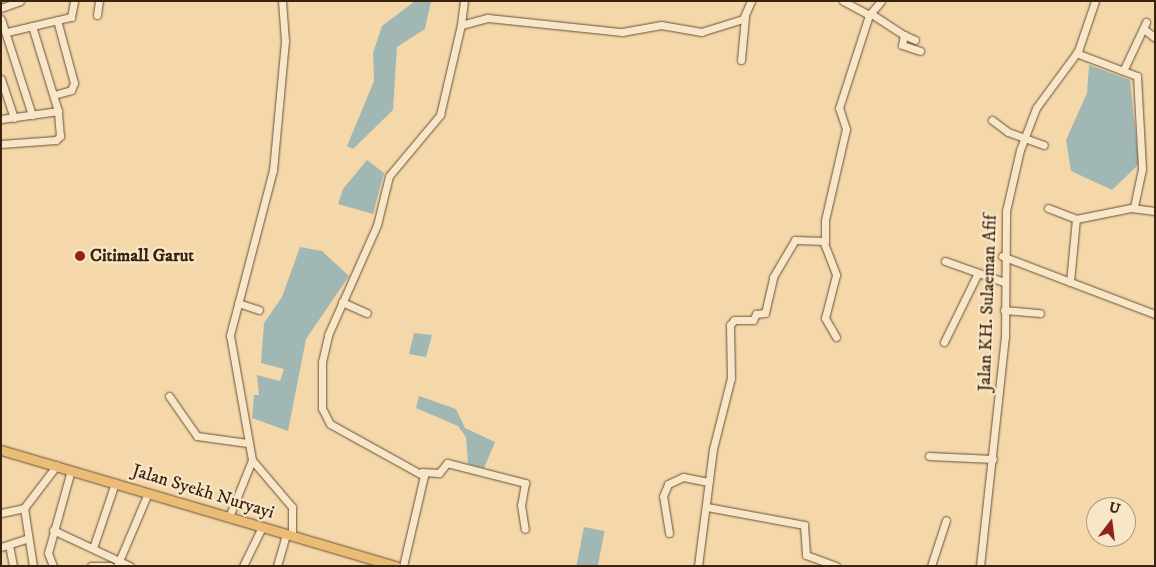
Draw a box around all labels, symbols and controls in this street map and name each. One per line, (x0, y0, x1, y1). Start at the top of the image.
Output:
street label: Jalan KH. Sulaeman Afif (974, 214, 1002, 392)
place label: Citimall Garut (90, 245, 194, 267)
marker: Citimall Garut (74, 250, 86, 262)
street label: Jalan Syekh Nuryayi (129, 460, 277, 524)
north arrow (1086, 497, 1136, 547)
text: U (1107, 498, 1122, 519)

